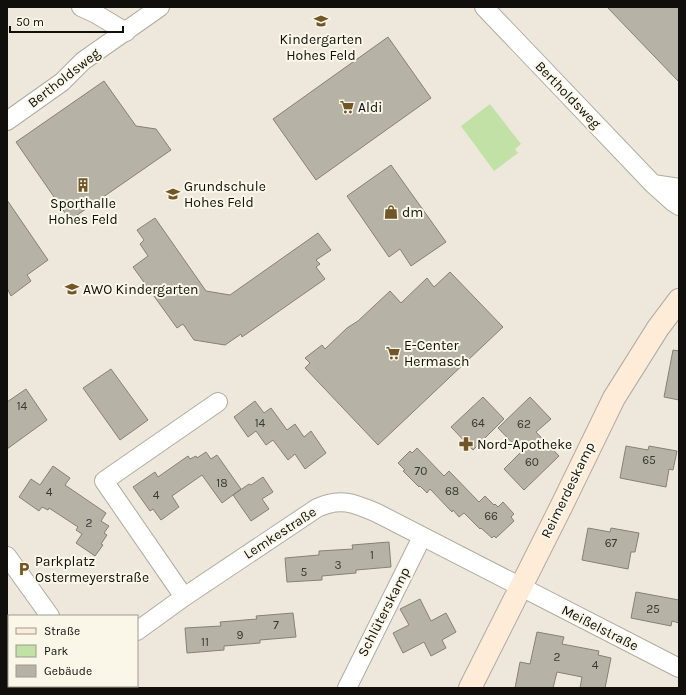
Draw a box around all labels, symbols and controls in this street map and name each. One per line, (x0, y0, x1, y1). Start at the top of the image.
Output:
scale bar (10, 8, 123, 34)
school or university icon: Kindergarten Hohes Feld (313, 13, 329, 29)
text: 50 m (16, 15, 44, 29)
place label: Kindergarten Hohes Feld (279, 31, 363, 64)
street label: Bertholdsweg (24, 44, 104, 112)
street label: Bertholdsweg (532, 58, 604, 132)
supermarket icon: Aldi (339, 99, 355, 115)
place label: Aldi (358, 99, 382, 116)
building icon: Sporthalle Hohes Feld (75, 177, 91, 193)
place label: Grundschule Hohes Feld (184, 178, 266, 211)
school or university icon: Grundschule Hohes Feld (165, 186, 181, 202)
place label: Sporthalle Hohes Feld (48, 195, 118, 228)
shop icon: dm (383, 204, 399, 220)
place label: dm (402, 204, 423, 221)
school or university icon: AWO Kindergarten (64, 281, 80, 297)
place label: AWO Kindergarten (83, 281, 199, 298)
place label: E-Center Hermasch (404, 337, 469, 370)
supermarket icon: E-Center Hermasch (385, 345, 401, 361)
house number: 14 (17, 399, 28, 413)
house number: 14 (255, 416, 266, 430)
house number: 64 (471, 416, 485, 430)
house number: 62 (517, 417, 531, 431)
pharmacy icon: Nord-Apotheke (458, 436, 474, 452)
place label: Nord-Apotheke (477, 436, 572, 453)
street label: Reimerdeskamp (537, 439, 599, 541)
house number: 65 (642, 453, 656, 467)
house number: 60 (525, 455, 539, 469)
house number: 70 (415, 464, 427, 478)
house number: 18 (216, 476, 228, 490)
house number: 68 (445, 484, 459, 498)
house number: 4 (46, 485, 53, 499)
house number: 4 (153, 488, 160, 502)
street label: Lemkestraße (241, 503, 319, 563)
house number: 66 (484, 509, 498, 523)
house number: 2 (86, 516, 93, 530)
house number: 67 (605, 536, 618, 550)
house number: 1 (370, 548, 374, 562)
place label: Parkplatz Ostermeyerstraße (35, 553, 149, 586)
house number: 3 (334, 558, 342, 572)
parking icon: Parkplatz Ostermeyerstraße (16, 561, 32, 577)
street label: Schlüterskamp (354, 564, 414, 660)
house number: 5 (301, 565, 308, 579)
street label: Meißelstraße (559, 601, 641, 655)
house number: 25 (646, 602, 660, 616)
legend (8, 615, 138, 687)
house number: 7 (273, 618, 279, 632)
text: Straße (44, 624, 80, 638)
house number: 9 (237, 628, 244, 642)
house number: 11 (201, 635, 209, 649)
text: Park (44, 644, 69, 658)
house number: 2 (554, 650, 561, 664)
house number: 4 (592, 658, 599, 672)
text: Gebäude (44, 664, 92, 678)

